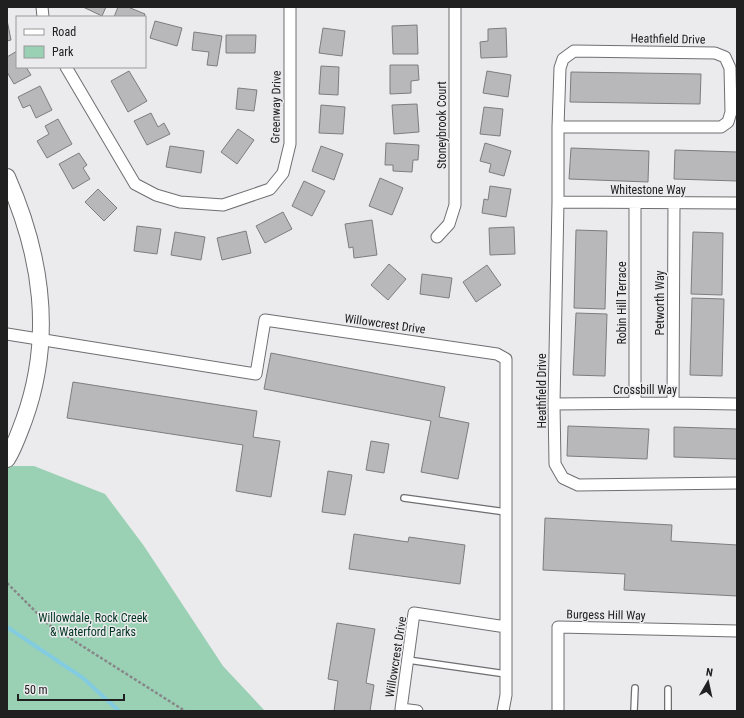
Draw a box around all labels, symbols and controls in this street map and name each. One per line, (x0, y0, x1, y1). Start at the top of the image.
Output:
legend (16, 16, 146, 68)
text: Road (52, 25, 76, 39)
street label: Heathfield Drive (630, 31, 706, 47)
text: Park (52, 45, 74, 59)
street label: Greenway Drive (268, 70, 284, 144)
street label: Stoneybrook Court (435, 81, 449, 169)
street label: Whitestone Way (610, 183, 686, 197)
street label: Robin Hill Terrace (615, 261, 629, 345)
street label: Petworth Way (653, 270, 667, 336)
street label: Willowcrest Drive (344, 311, 427, 337)
street label: Heathfield Drive (535, 353, 549, 429)
street label: Crossbill Way (613, 383, 677, 397)
street label: Burgess Hill Way (566, 607, 646, 623)
park label: Willowdale, Rock Creek & Waterford Parks (38, 611, 148, 639)
street label: Willowcrest Drive (383, 615, 409, 698)
north arrow (688, 662, 728, 702)
text: N (705, 666, 714, 680)
scale bar (18, 676, 124, 702)
text: 50 m (24, 683, 48, 697)

